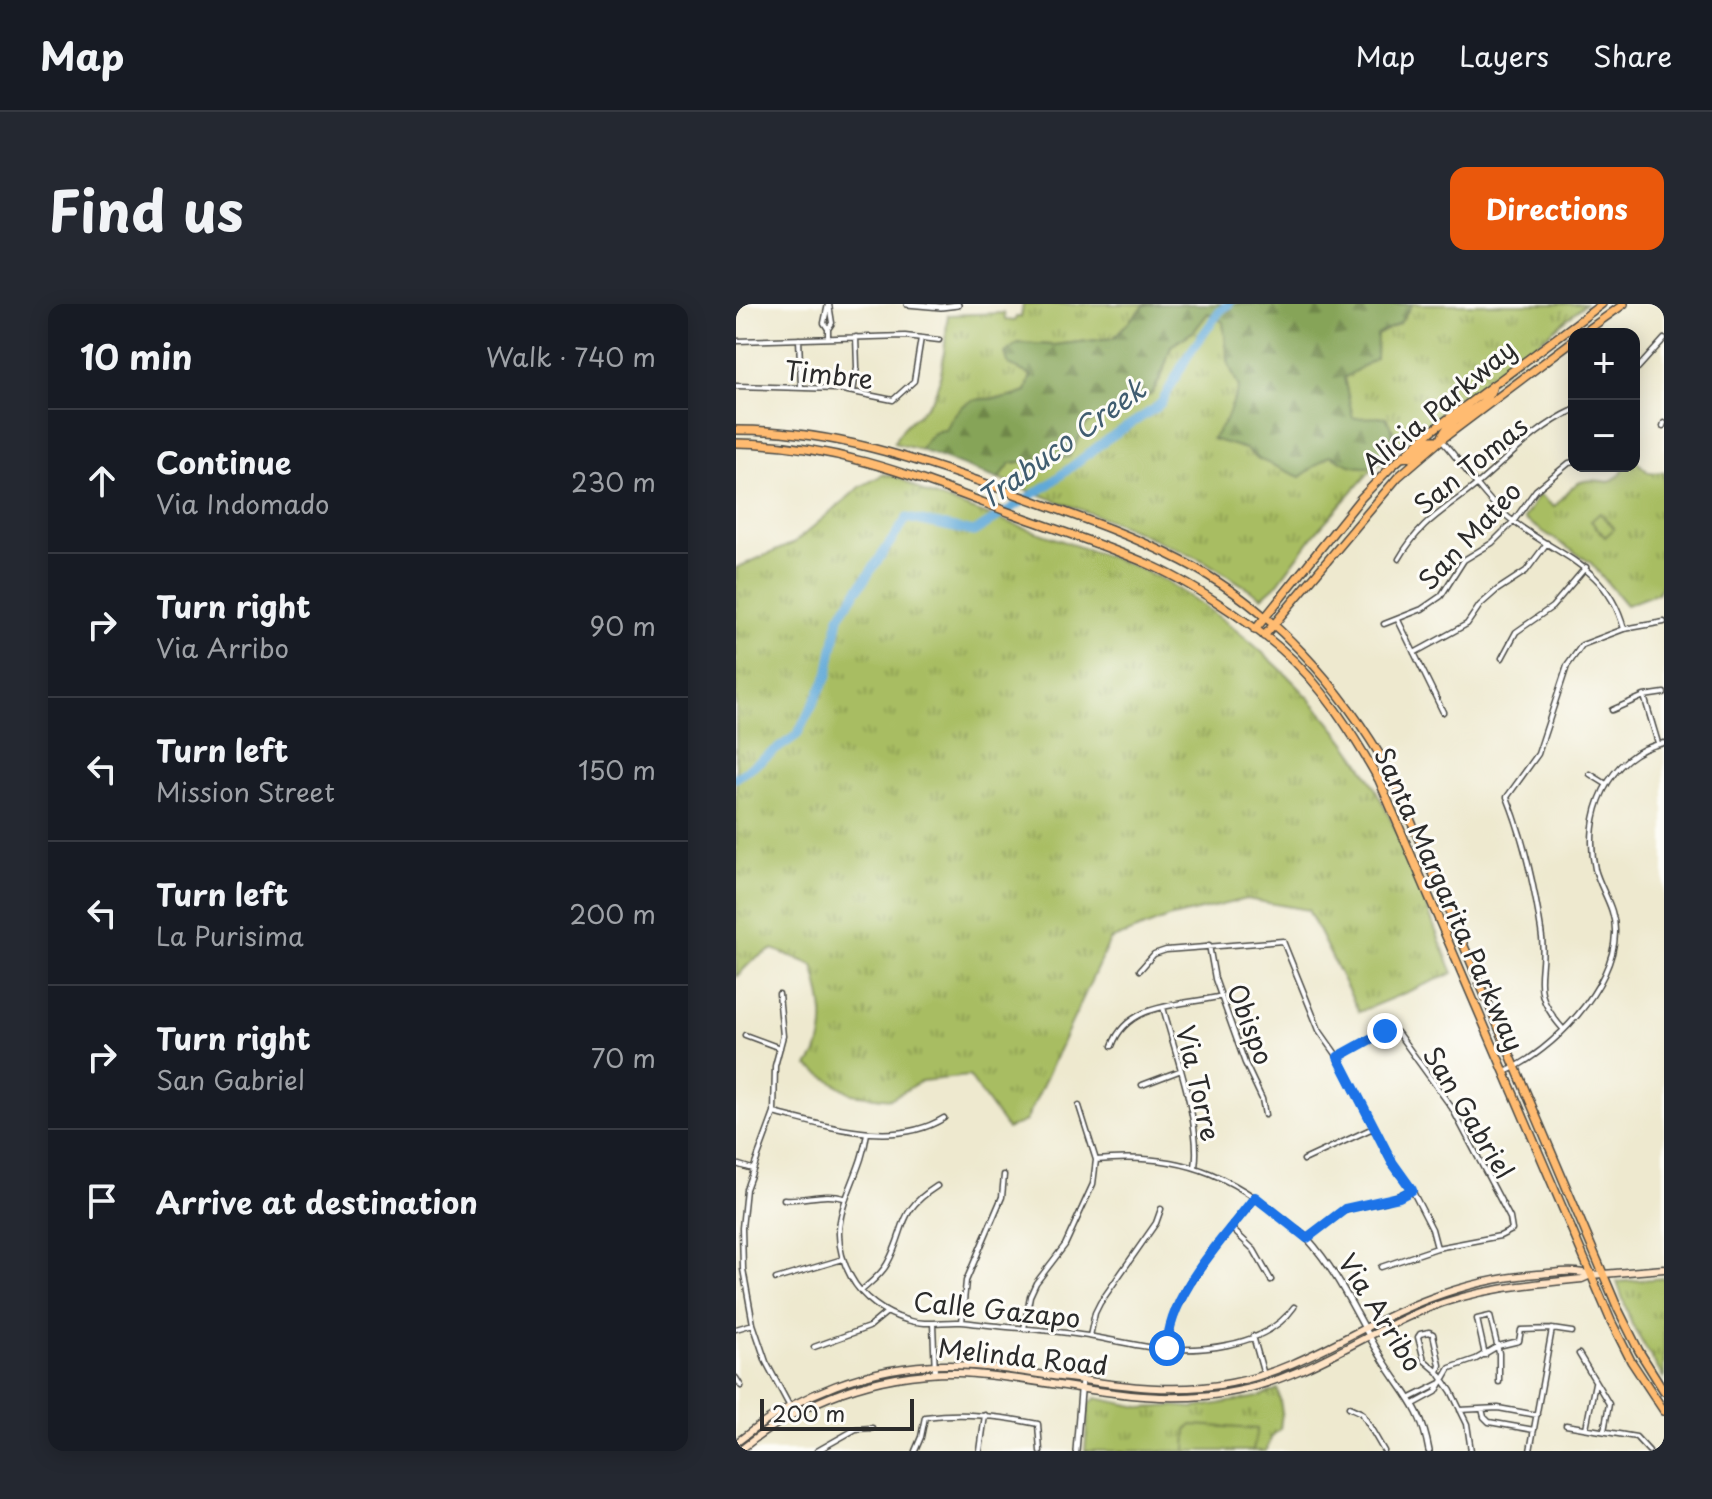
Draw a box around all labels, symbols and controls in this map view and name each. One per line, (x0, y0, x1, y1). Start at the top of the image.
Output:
text: Map (40, 27, 124, 84)
text: Map (1355, 34, 1415, 77)
text: Layers (1459, 34, 1549, 77)
text: Share (1593, 34, 1672, 77)
text: Find us (48, 166, 244, 251)
button: Directions (1450, 167, 1664, 250)
map controls (1568, 328, 1640, 472)
button: + (1568, 328, 1640, 400)
text: 10 min (80, 330, 193, 382)
street label: Alicia Parkway (1352, 330, 1524, 482)
text: Walk · 740 m (486, 337, 656, 376)
street label: Timbre (783, 350, 875, 398)
water label: Trabuco Creek (968, 366, 1156, 519)
button: − (1568, 400, 1640, 472)
street label: San Tomas (1404, 407, 1536, 523)
text: Continue (156, 439, 291, 484)
icon: ahead (80, 459, 124, 503)
text: 230 m (571, 462, 656, 501)
street label: San Mateo (1408, 472, 1530, 598)
text: Via Indomado (156, 484, 330, 523)
text: Turn right (156, 583, 311, 628)
icon: right (80, 603, 124, 647)
text: 90 m (589, 606, 656, 645)
text: Via Arribo (156, 628, 289, 667)
text: Turn left (156, 727, 288, 772)
street label: Santa Margarita Parkway (1365, 741, 1535, 1057)
icon: left (80, 747, 124, 791)
text: 150 m (578, 750, 656, 789)
text: Mission Street (156, 772, 335, 811)
text: Turn left (156, 871, 288, 916)
icon: left (80, 891, 124, 935)
text: 200 m (569, 894, 656, 933)
text: La Purisima (156, 916, 304, 955)
street label: Obispo (1218, 978, 1284, 1070)
route end (1367, 1013, 1403, 1049)
text: Turn right (156, 1015, 311, 1060)
street label: Via Torre (1167, 1021, 1231, 1145)
icon: right (80, 1035, 124, 1079)
text: 70 m (591, 1038, 656, 1077)
street label: San Gabriel (1414, 1038, 1524, 1186)
text: San Gabriel (156, 1060, 305, 1099)
icon: arrive (80, 1179, 124, 1223)
text: Arrive at destination (156, 1179, 478, 1224)
street label: Via Arribo (1329, 1245, 1433, 1379)
street label: Calle Gazapo (911, 1281, 1083, 1337)
street label: Melinda Road (936, 1328, 1110, 1384)
route start (1149, 1330, 1185, 1366)
scale bar (760, 1395, 914, 1431)
text: 200 m (772, 1396, 845, 1429)

